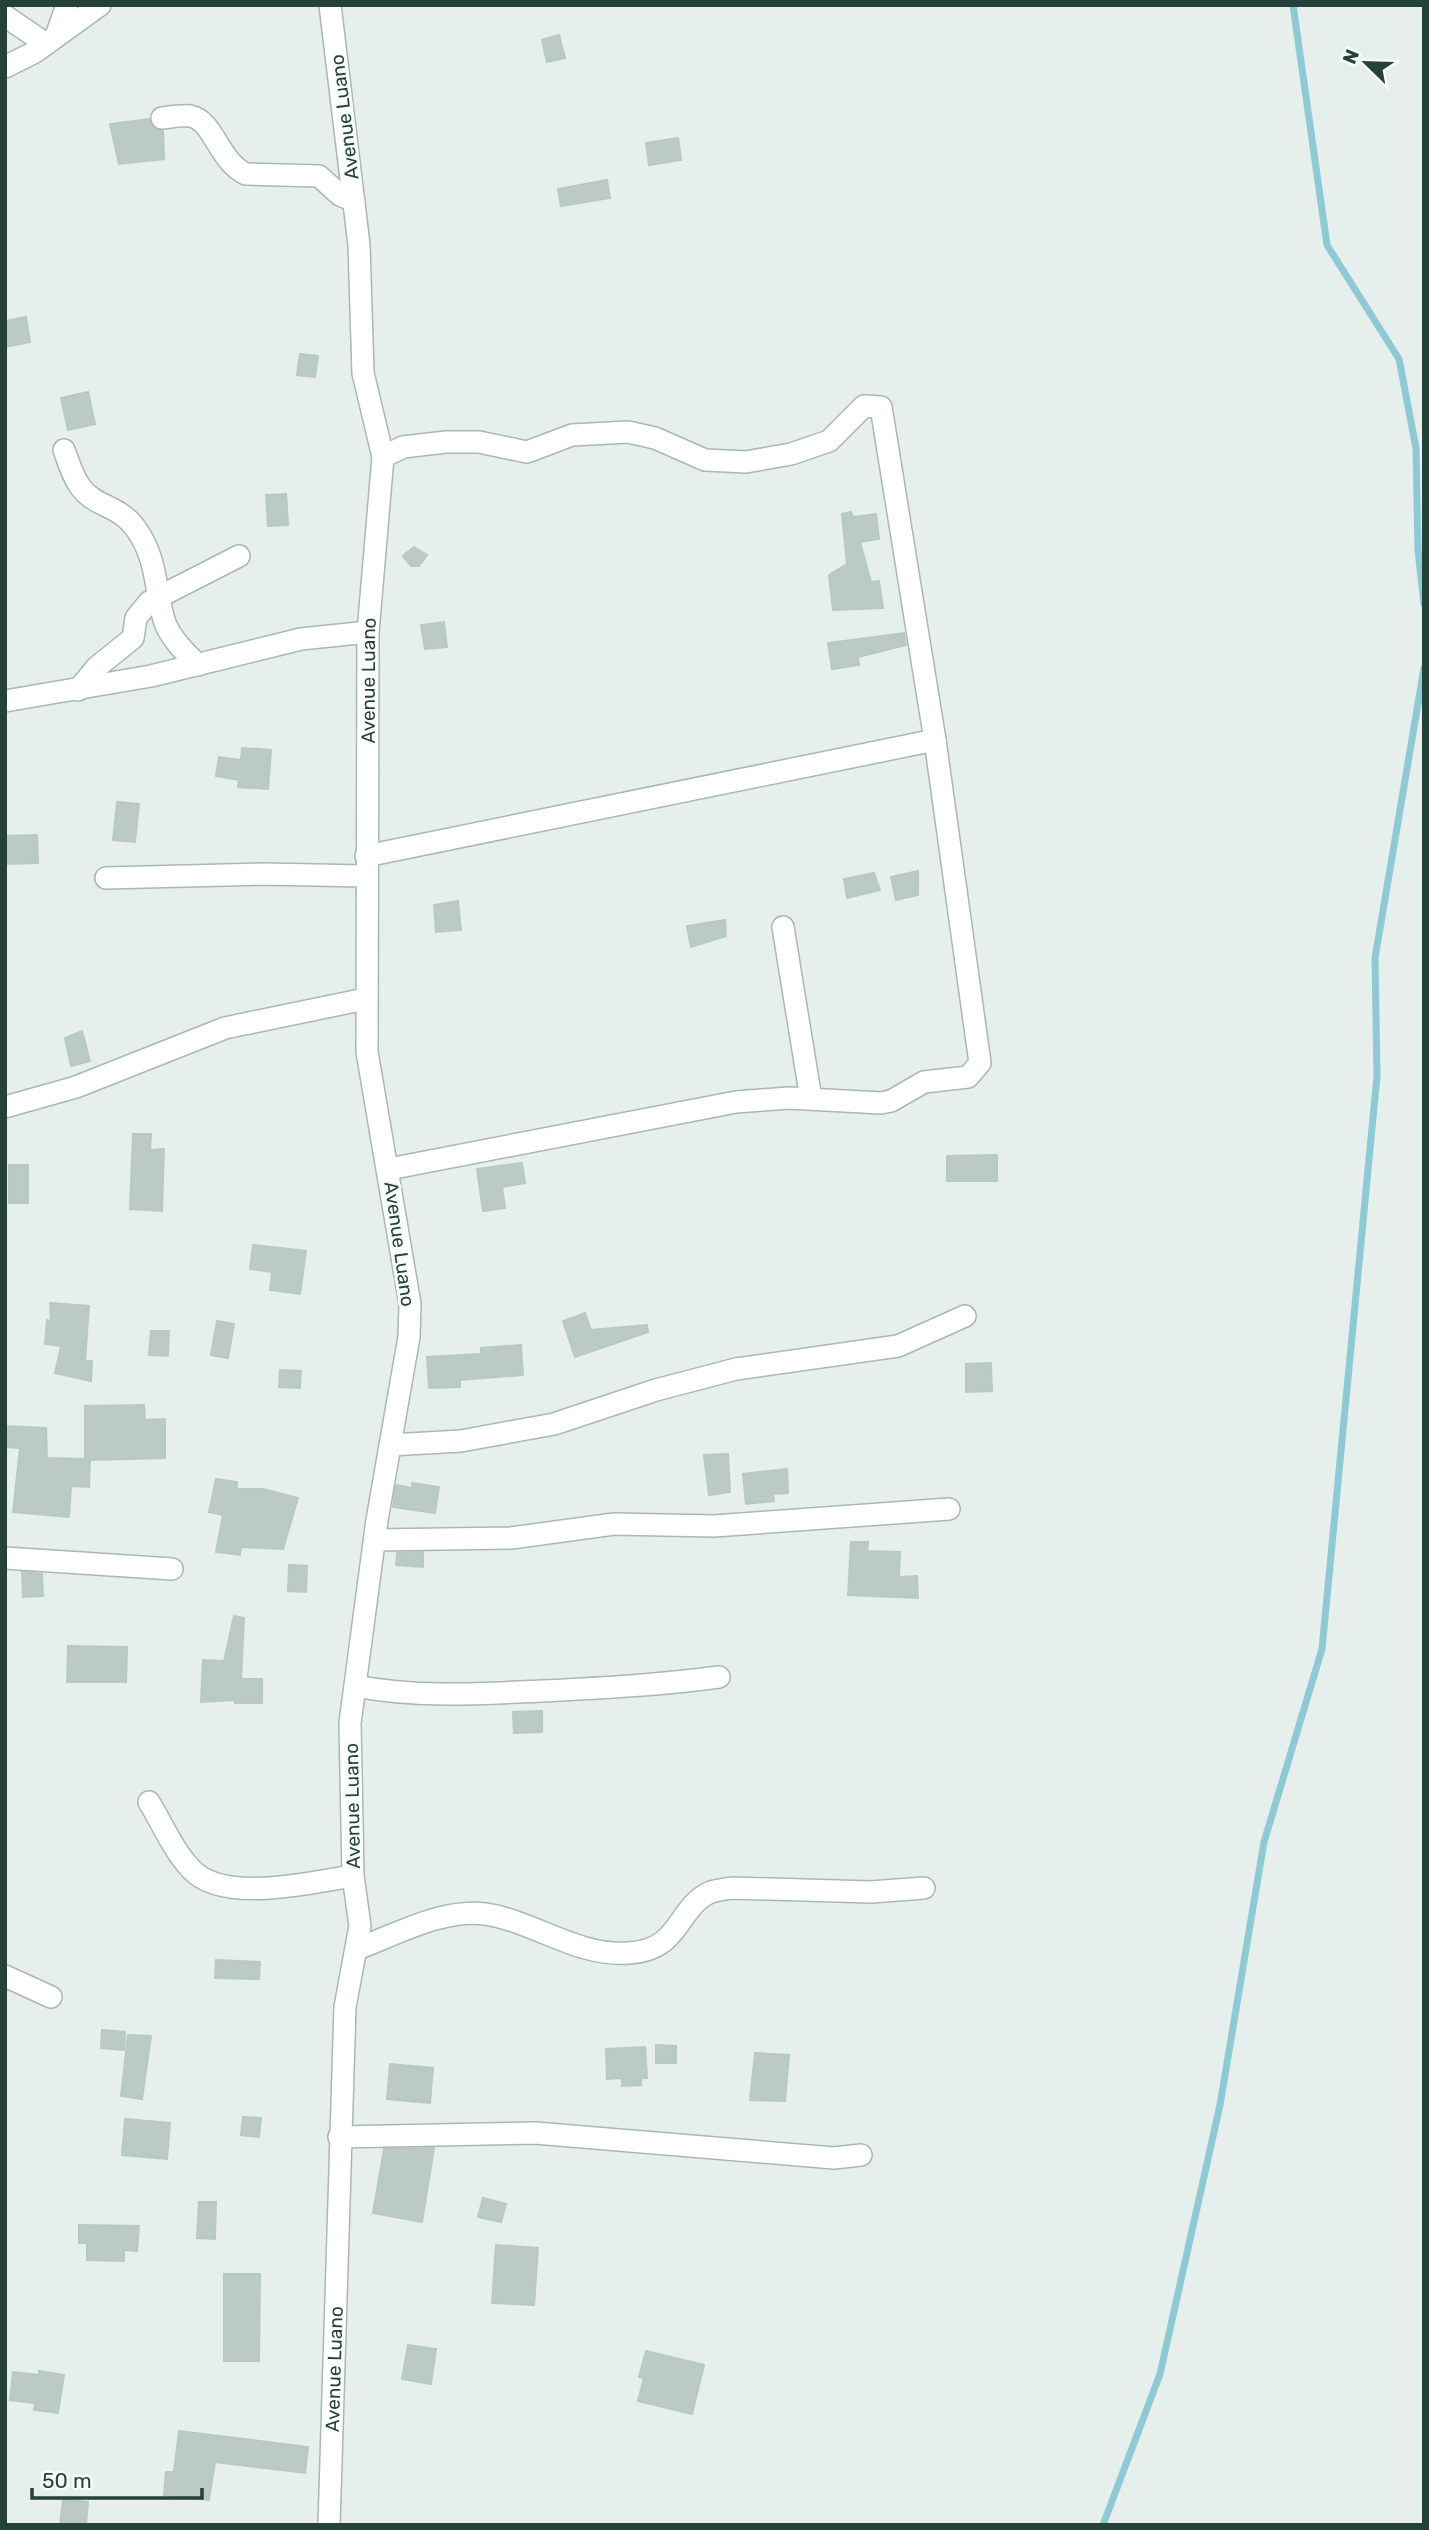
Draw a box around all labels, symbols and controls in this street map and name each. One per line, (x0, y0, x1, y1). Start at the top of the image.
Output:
north arrow (1331, 28, 1401, 98)
text: N (1338, 46, 1364, 67)
street label: Avenue Luano (325, 53, 364, 181)
street label: Avenue Luano (357, 616, 381, 743)
street label: Avenue Luano (379, 1180, 420, 1308)
street label: Avenue Luano (340, 1743, 365, 1869)
street label: Avenue Luano (321, 2306, 348, 2432)
scale bar (32, 2456, 201, 2500)
text: 50 m (42, 2468, 92, 2493)

